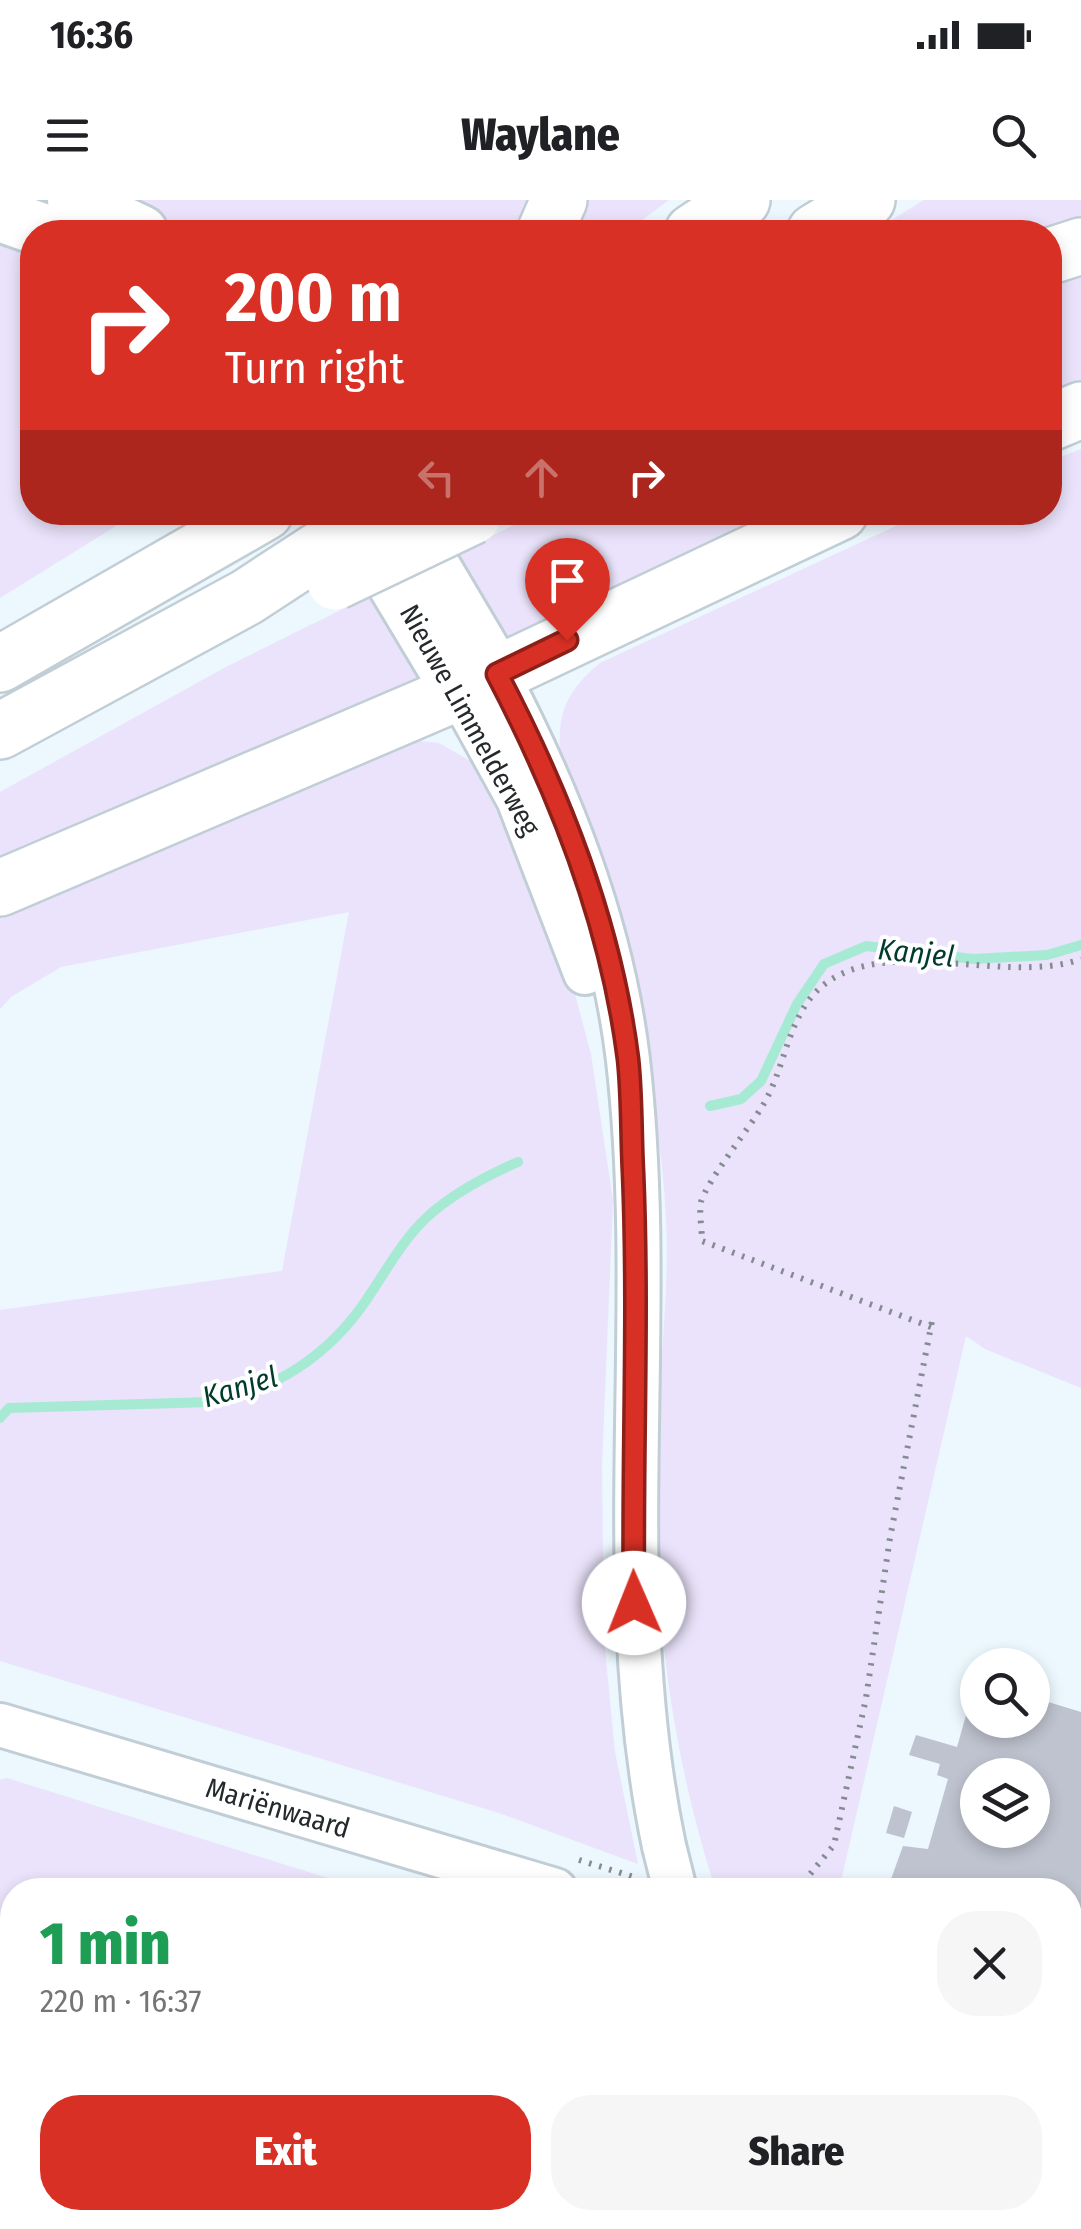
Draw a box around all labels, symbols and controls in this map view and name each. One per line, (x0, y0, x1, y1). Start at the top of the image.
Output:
text: 16:36 (50, 12, 133, 58)
icon: menu (40, 108, 95, 163)
text: Waylane (461, 108, 620, 162)
icon: search (986, 108, 1041, 163)
text: 200 m (225, 256, 402, 340)
icon: right (60, 260, 190, 390)
text: Turn right (225, 341, 404, 395)
icon: left (409, 450, 464, 505)
icon: ahead (514, 450, 569, 505)
icon: right (619, 450, 674, 505)
pin (525, 538, 610, 641)
icon: arrive (540, 553, 595, 608)
street label: Nieuwe Limmelderweg (393, 599, 548, 842)
water label: Kanjel (876, 931, 956, 975)
water label: Kanjel (198, 1359, 282, 1415)
position arrow (582, 1551, 686, 1655)
map controls (960, 1648, 1050, 1848)
button: search (960, 1648, 1050, 1738)
button: layers (960, 1758, 1050, 1848)
street label: Mariënwaard (202, 1771, 354, 1845)
text: 1 min (40, 1908, 171, 1980)
button: close (937, 1911, 1042, 2016)
text: 220 m · 16:37 (40, 1982, 202, 2020)
button: Exit (40, 2095, 531, 2210)
button: Share (551, 2095, 1042, 2210)

